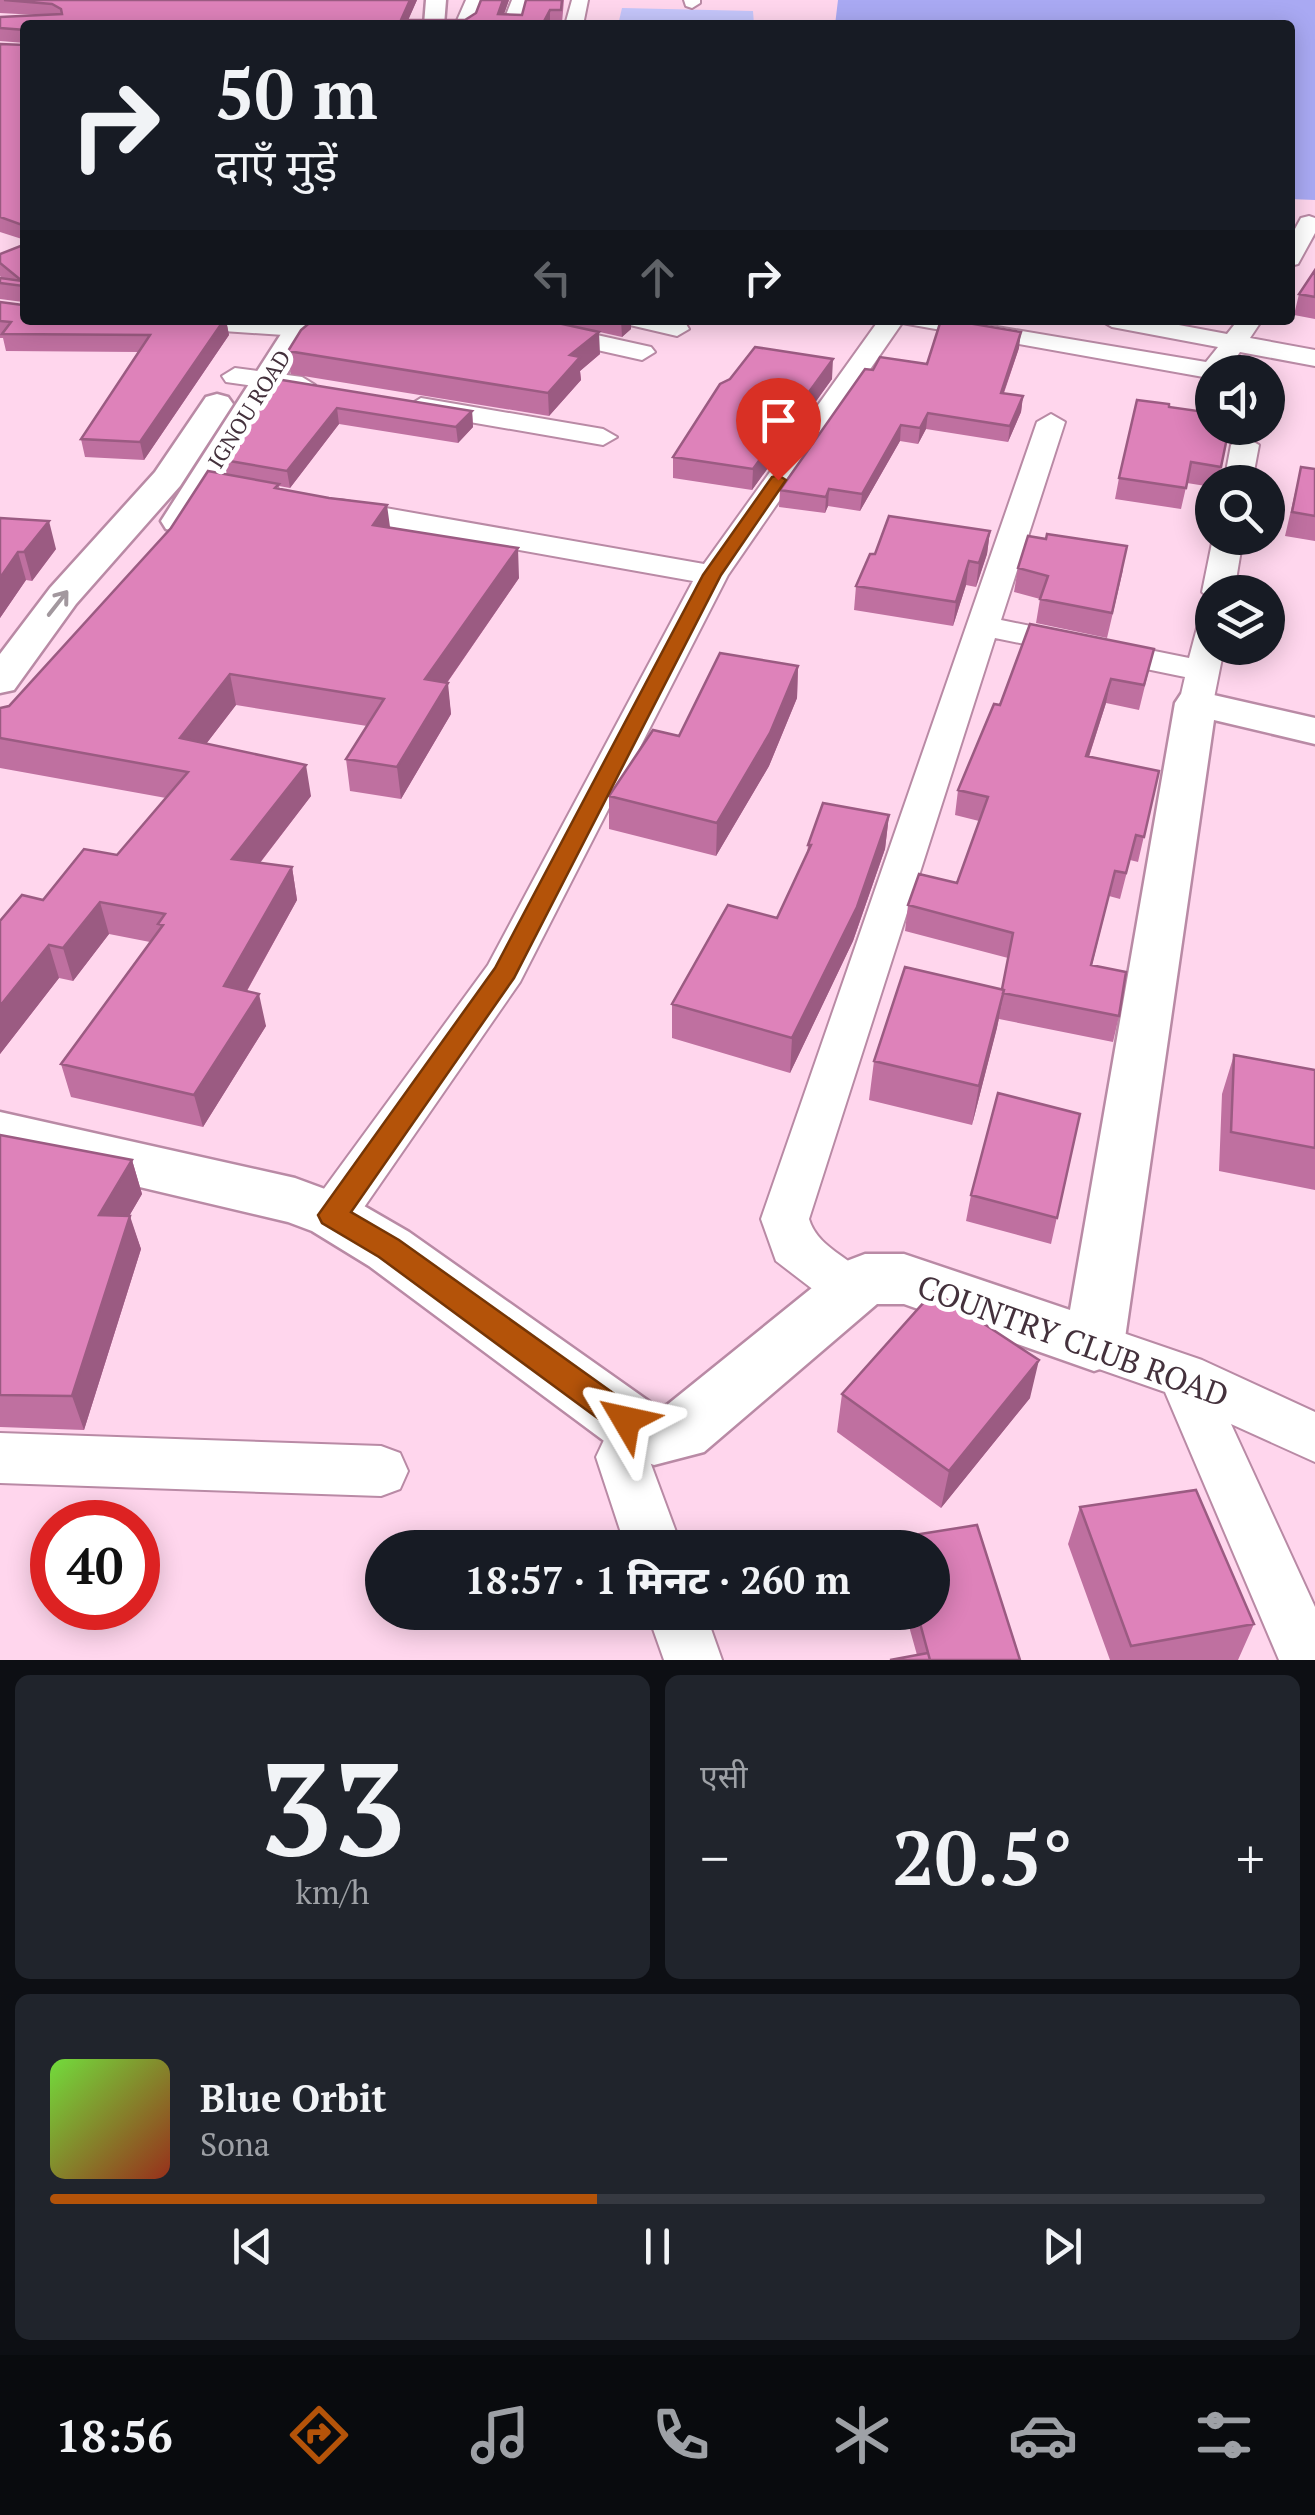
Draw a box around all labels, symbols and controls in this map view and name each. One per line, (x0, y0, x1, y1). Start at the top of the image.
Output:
text: 50 m (215, 46, 378, 139)
icon: right (50, 60, 180, 190)
text: दाएँ मुड़ें (215, 135, 337, 195)
icon: left (525, 250, 580, 305)
icon: ahead (630, 250, 685, 305)
icon: right (735, 250, 790, 305)
street label: IGNOU ROAD (201, 344, 296, 473)
map controls (1195, 355, 1285, 665)
button: sound (1195, 355, 1285, 445)
pin (736, 378, 821, 481)
icon: arrive (751, 393, 806, 448)
button: search (1195, 465, 1285, 555)
button: layers (1195, 575, 1285, 665)
one-way arrow (47, 591, 69, 617)
street label: COUNTRY CLUB ROAD (912, 1264, 1235, 1416)
position arrow (574, 1368, 678, 1472)
speed limit sign: 40 (30, 1500, 160, 1630)
text: 18:57 · 1 मिनट · 260 m (465, 1555, 850, 1605)
text: 33 (259, 1720, 406, 1892)
text: एसी (700, 1755, 748, 1797)
text: 20.5° (892, 1807, 1073, 1906)
text: − (700, 1821, 729, 1894)
text: + (1236, 1821, 1265, 1894)
text: km/h (296, 1871, 369, 1913)
text: Blue Orbit (200, 2073, 387, 2123)
text: Sona (200, 2123, 270, 2165)
icon: previous (225, 2219, 280, 2274)
icon: pause (630, 2219, 685, 2274)
icon: next (1035, 2219, 1090, 2274)
icon: directions (284, 2400, 354, 2470)
icon: music (465, 2400, 535, 2470)
icon: phone (646, 2400, 716, 2470)
icon: climate (827, 2400, 897, 2470)
icon: car (1008, 2400, 1078, 2470)
icon: filters (1189, 2400, 1259, 2470)
text: 18:56 (56, 2405, 173, 2465)

